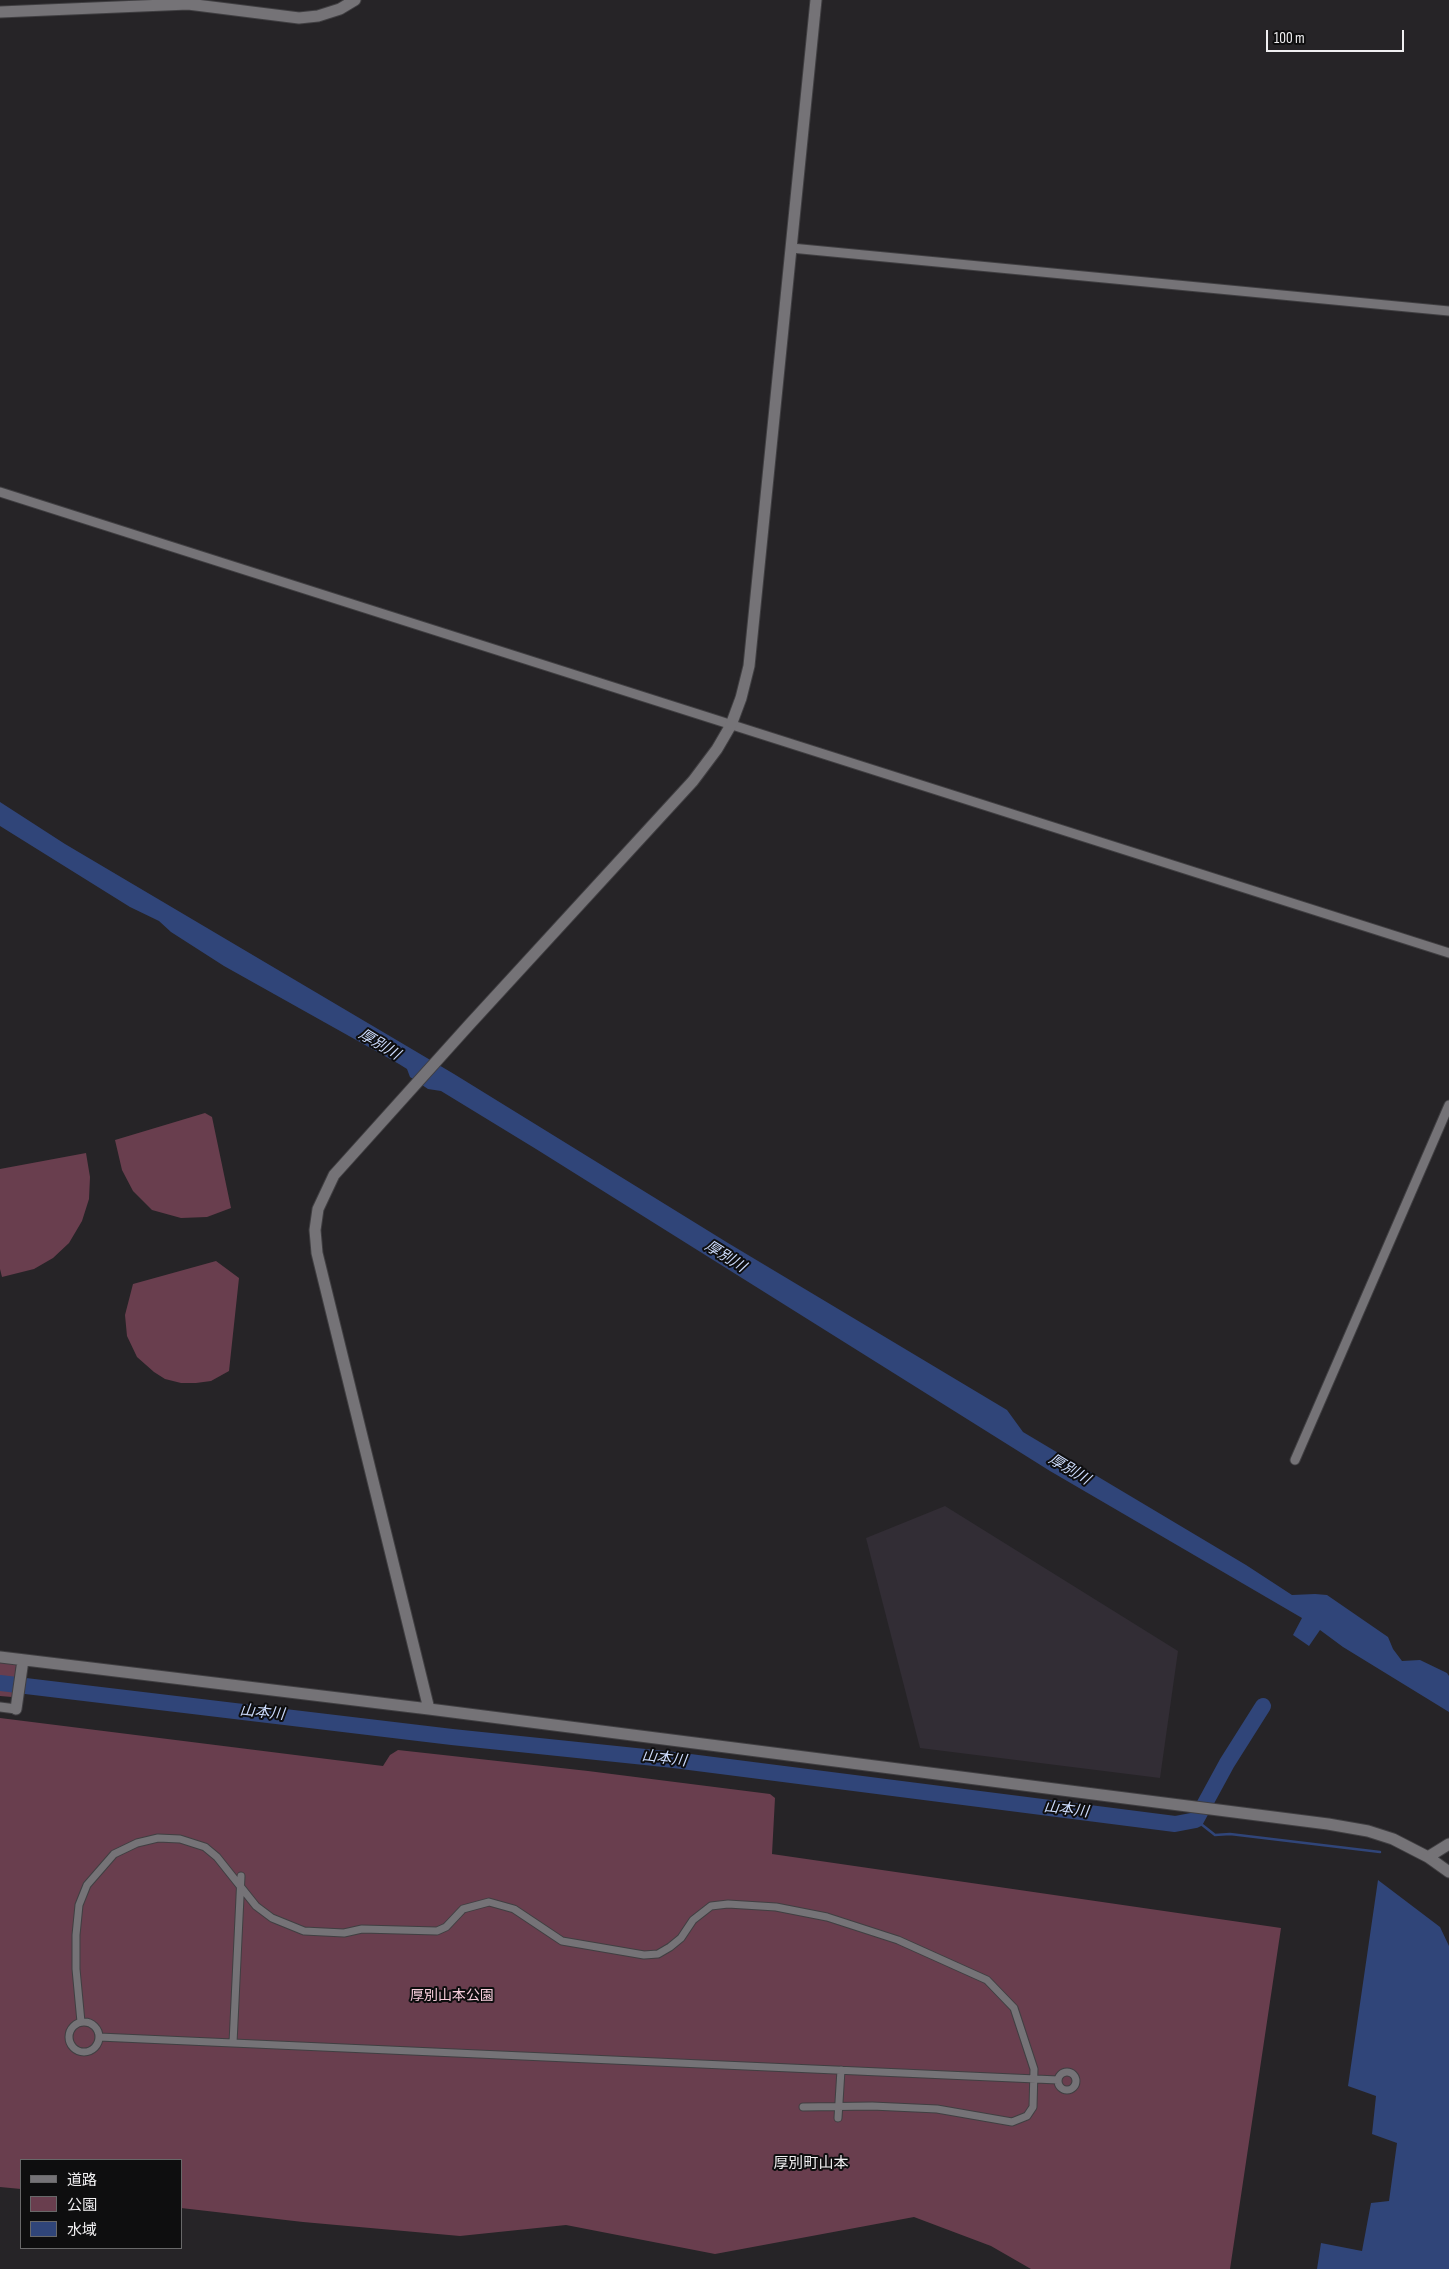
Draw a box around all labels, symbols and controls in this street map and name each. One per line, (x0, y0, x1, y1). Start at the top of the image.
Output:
scale bar (1269, 20, 1406, 52)
text: 100 m (1274, 29, 1305, 48)
water label: 厚別川 (355, 1026, 403, 1064)
water label: 厚別川 (701, 1237, 749, 1277)
water label: 厚別川 (1045, 1451, 1093, 1489)
water label: 山本川 (239, 1702, 285, 1724)
water label: 山本川 (641, 1747, 687, 1771)
water label: 山本川 (1043, 1798, 1089, 1822)
park label: 厚別山本公園 (410, 1988, 494, 2004)
district label: 厚別町山本 (774, 2155, 848, 2173)
legend (20, 2159, 182, 2249)
text: 道路 (67, 2171, 97, 2190)
text: 公園 (67, 2196, 97, 2215)
text: 水域 (67, 2221, 97, 2240)

